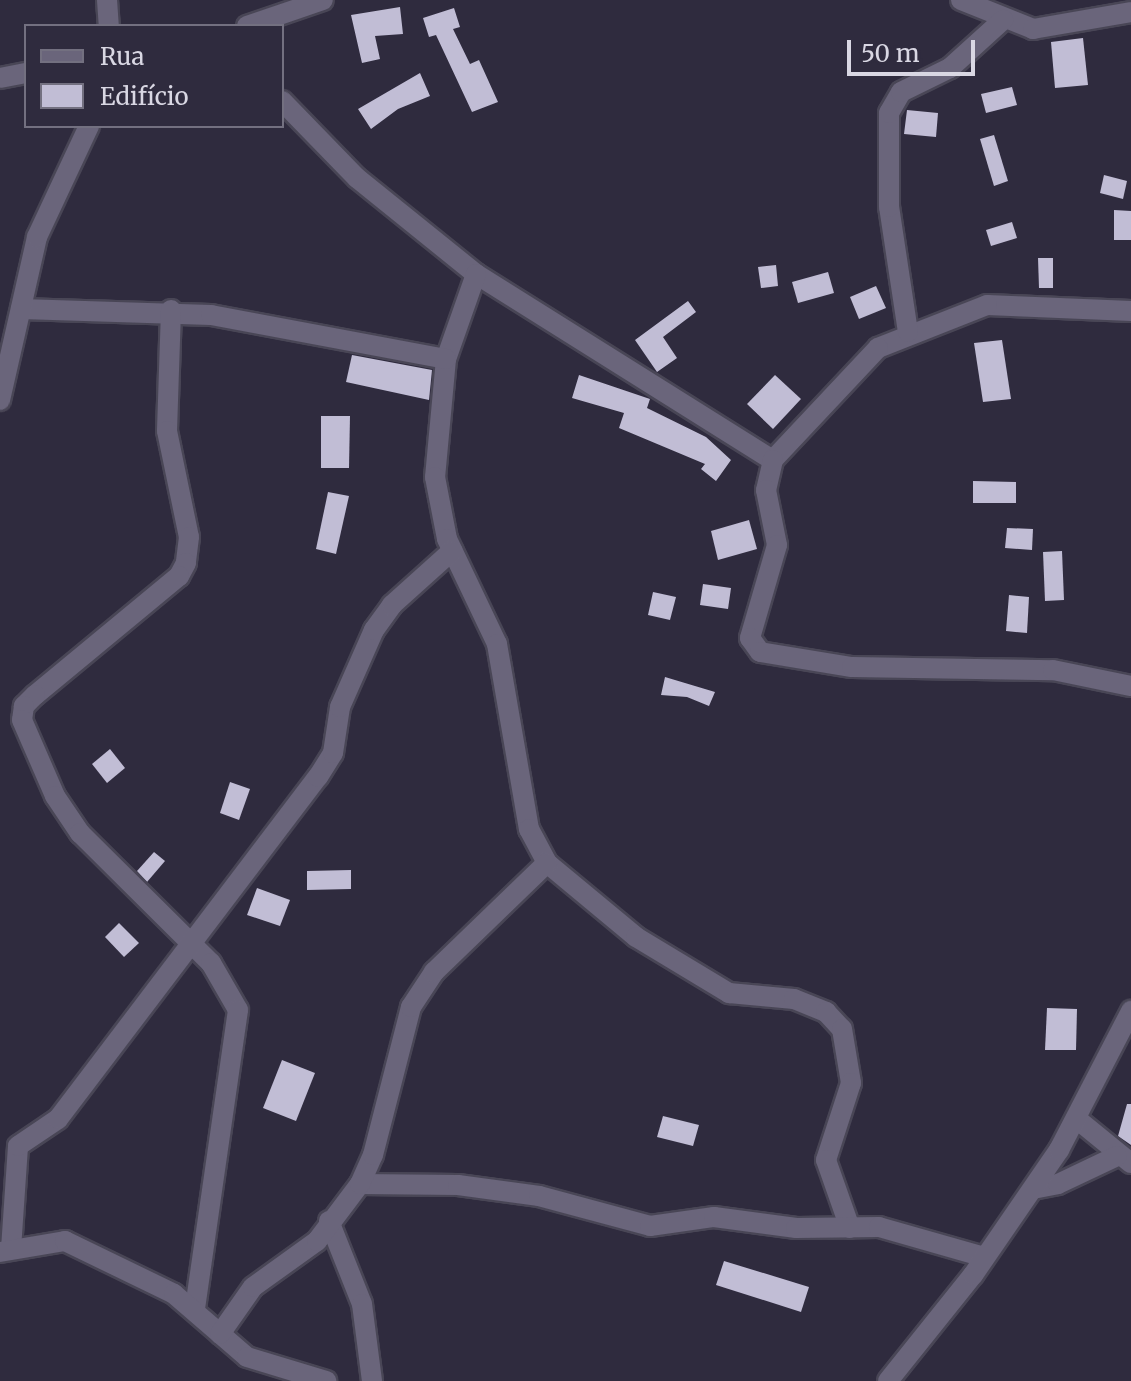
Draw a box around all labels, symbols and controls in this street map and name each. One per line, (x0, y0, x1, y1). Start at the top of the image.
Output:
legend (24, 24, 284, 128)
scale bar (851, 24, 979, 74)
text: 50 m (861, 38, 920, 69)
text: Rua (100, 41, 144, 72)
text: Edifício (100, 81, 188, 112)

